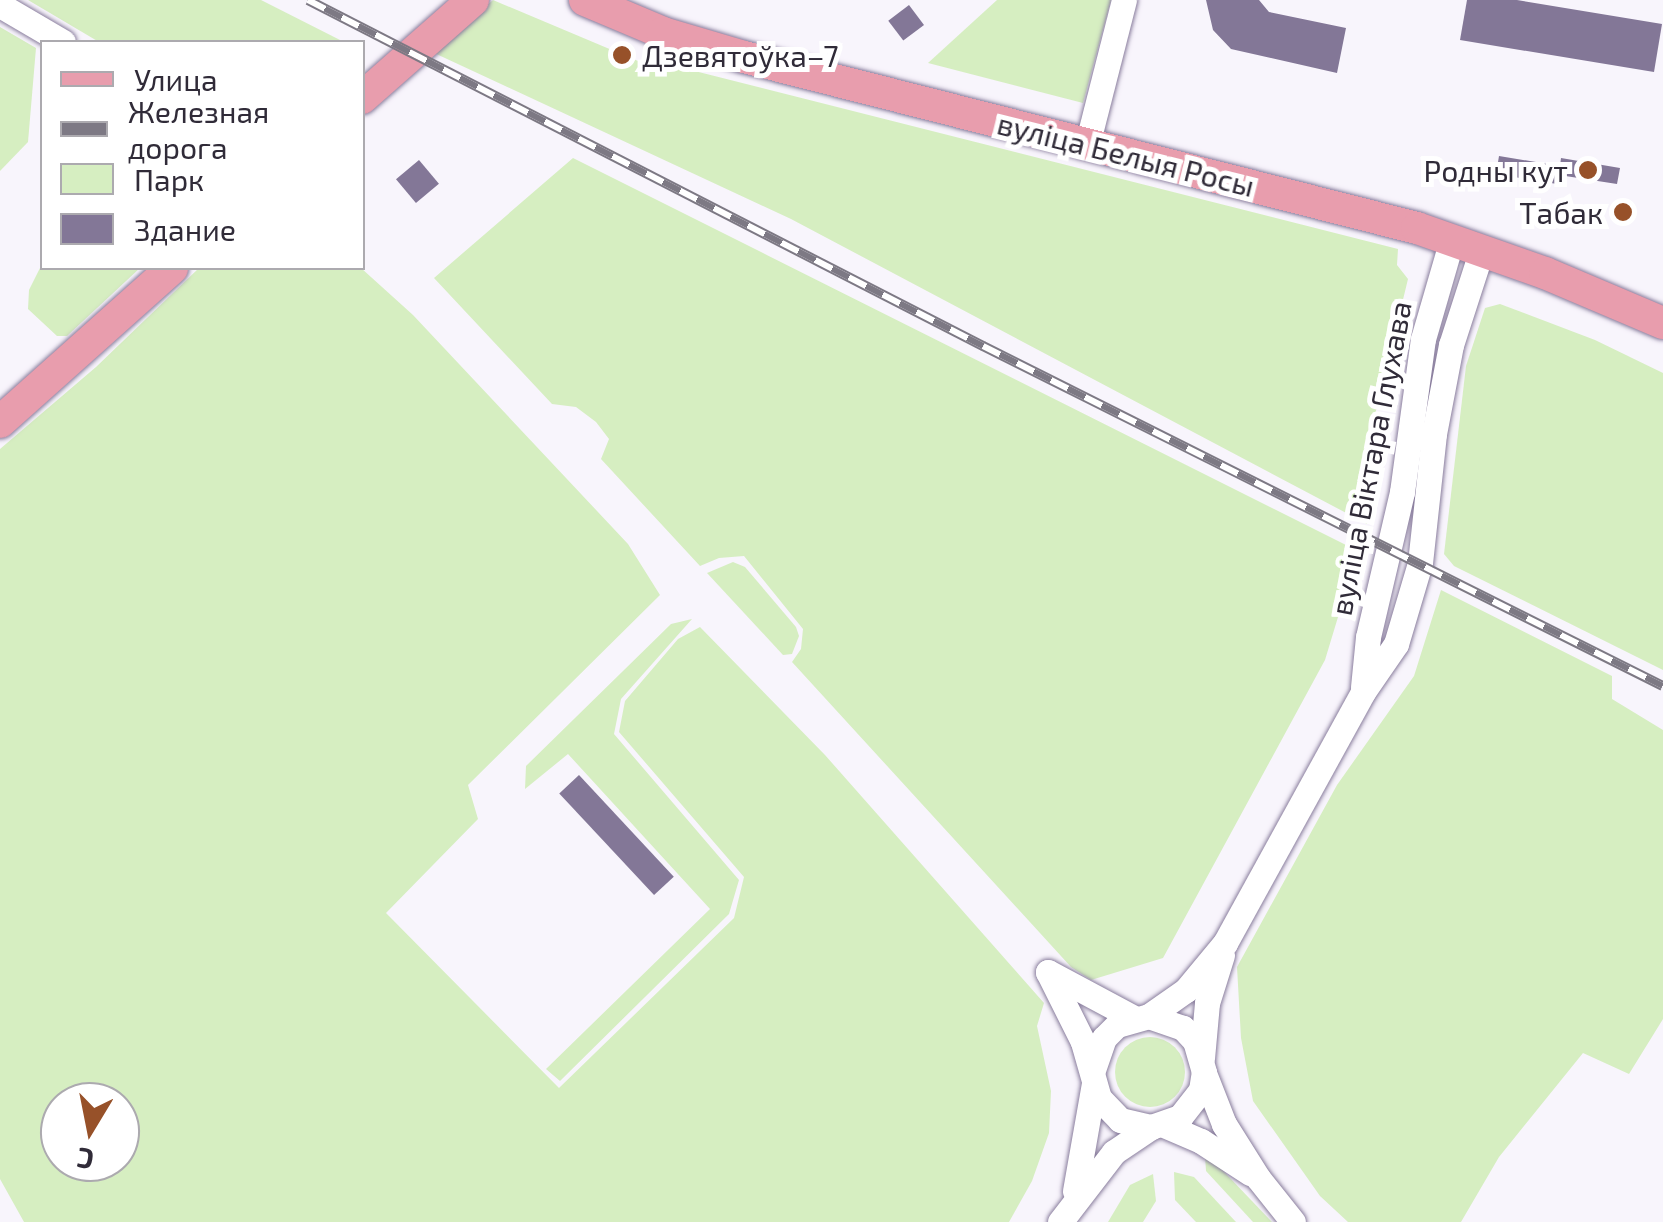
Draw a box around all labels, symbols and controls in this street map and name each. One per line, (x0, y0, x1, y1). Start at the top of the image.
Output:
place label: Дзевятоўка–7 (642, 37, 839, 73)
legend (40, 40, 365, 270)
marker: Дзевятоўка–7 (611, 44, 633, 66)
text: Улица (134, 61, 218, 97)
text: Железная дорога (128, 93, 269, 165)
street label: вуліца Белыя Росы (994, 105, 1258, 203)
place label: Родны кут (1424, 152, 1568, 188)
marker: Родны кут (1577, 159, 1599, 181)
text: Парк (134, 161, 204, 197)
place label: Табак (1519, 194, 1603, 230)
marker: Табак (1612, 201, 1634, 223)
text: Здание (134, 211, 236, 247)
street label: вуліца Віктара Глухава (1322, 298, 1418, 618)
north arrow (40, 1082, 140, 1182)
text: С (74, 1141, 96, 1178)

